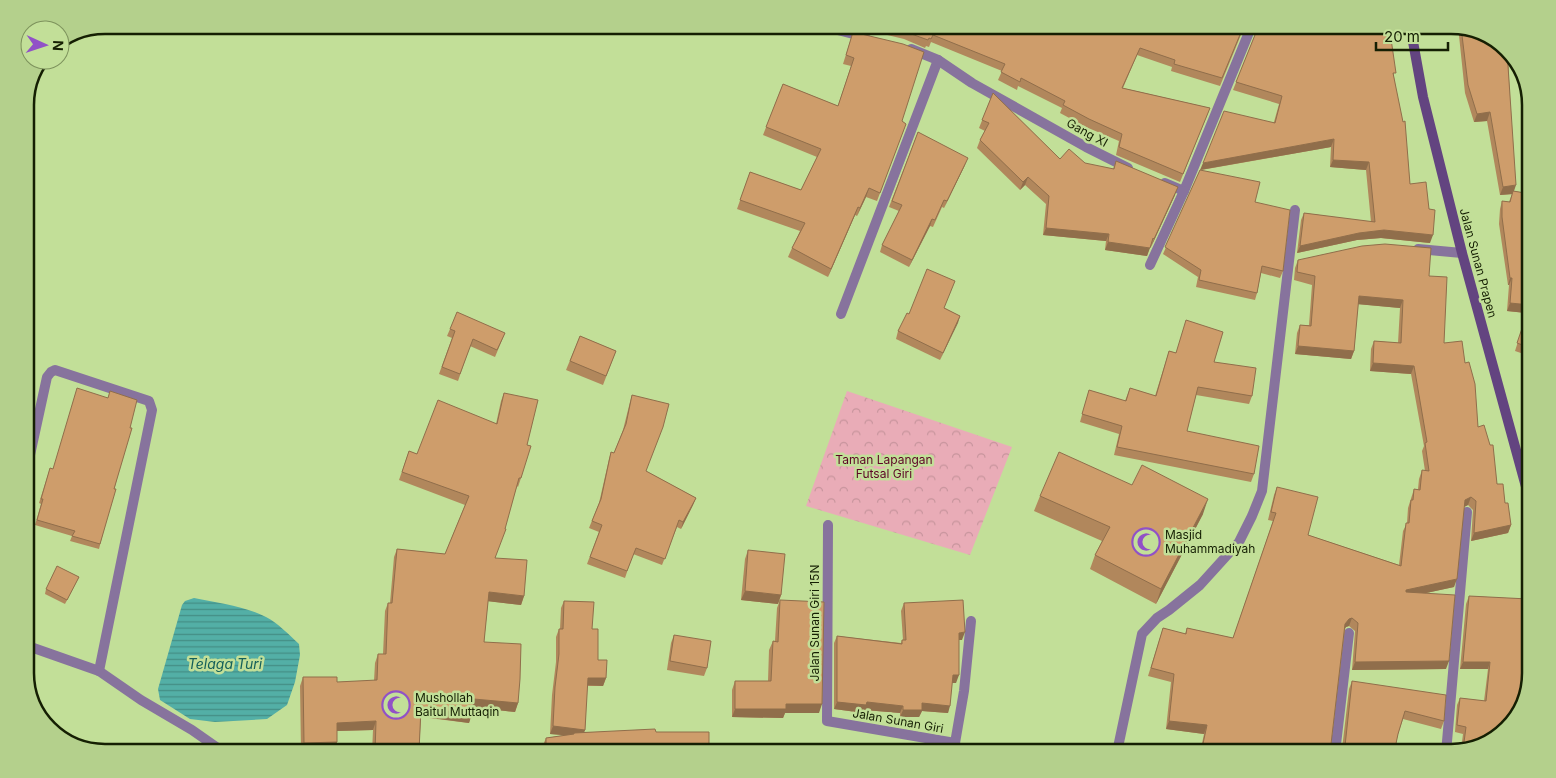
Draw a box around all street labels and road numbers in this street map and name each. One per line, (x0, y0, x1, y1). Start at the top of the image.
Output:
street label: Gang XI (1064, 115, 1111, 150)
street label: Jalan Sunan Prapen (1457, 206, 1500, 319)
street label: Jalan Sunan Giri 15N (807, 565, 822, 681)
street label: Jalan Sunan Giri (851, 705, 945, 736)

